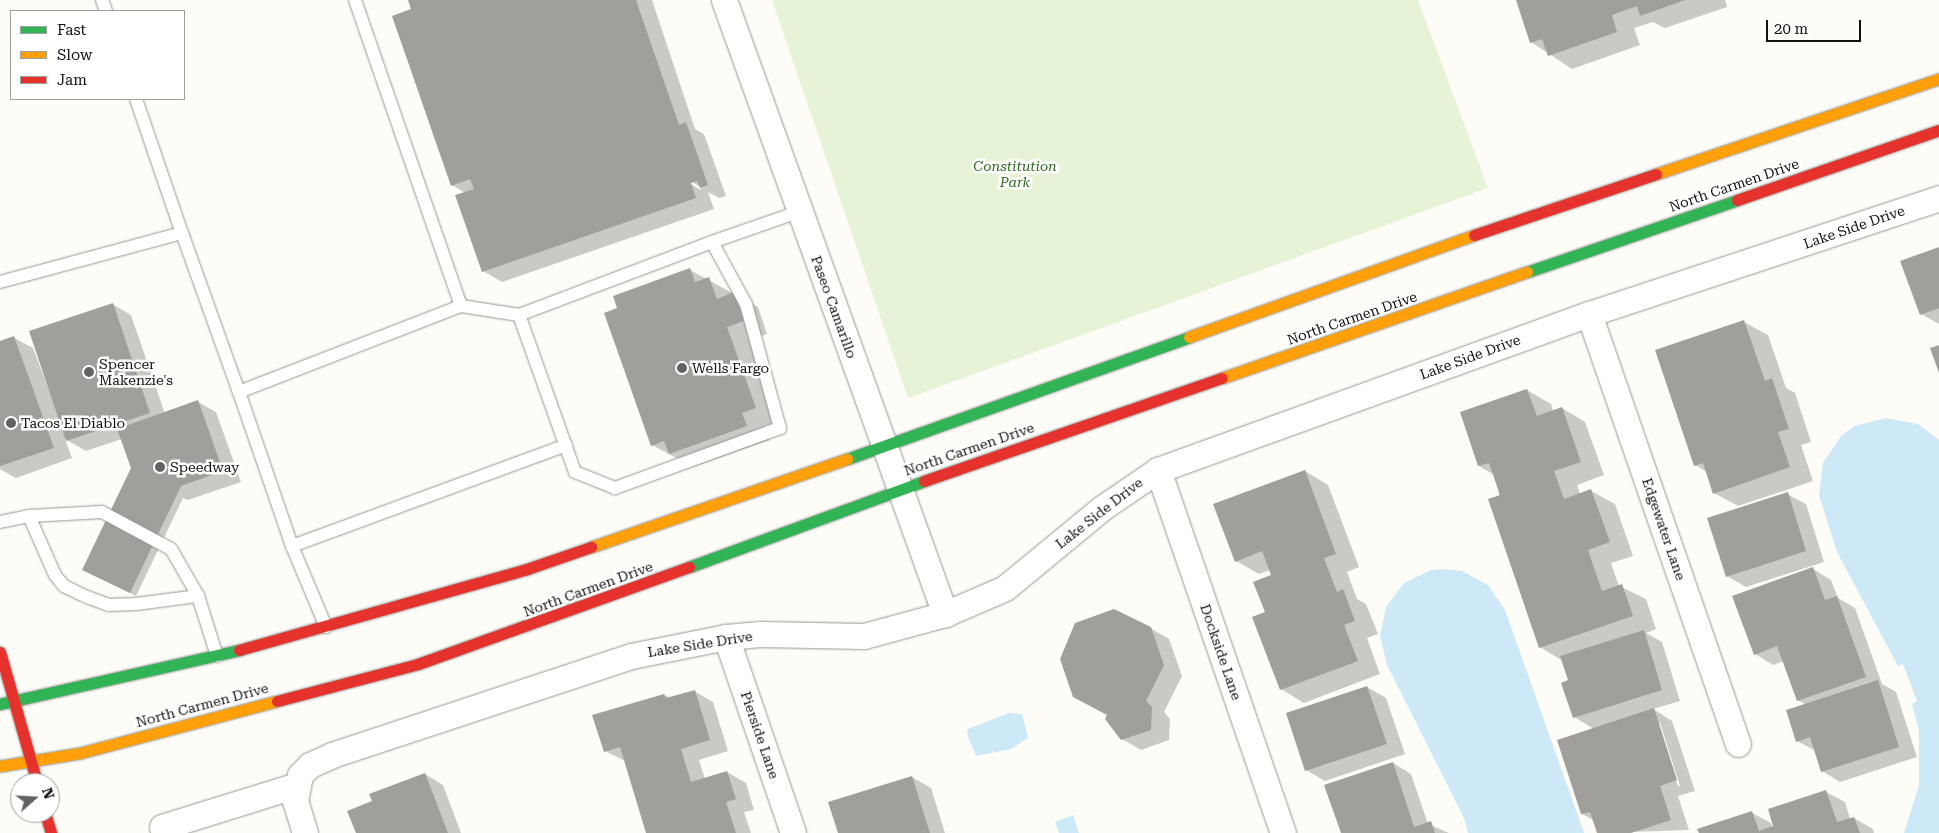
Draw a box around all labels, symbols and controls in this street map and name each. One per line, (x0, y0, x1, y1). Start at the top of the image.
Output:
legend (10, 10, 185, 100)
scale bar (1769, 10, 1864, 42)
text: 20 m (1774, 20, 1808, 38)
text: Fast (57, 21, 86, 39)
text: Slow (57, 46, 92, 64)
text: Jam (57, 71, 87, 89)
street label: North Carmen Drive (1667, 155, 1801, 215)
park label: Constitution Park (973, 158, 1057, 190)
street label: Lake Side Drive (1801, 202, 1907, 252)
street label: Paseo Camarillo (808, 253, 860, 361)
street label: North Carmen Drive (1285, 288, 1419, 348)
street label: Lake Side Drive (1417, 331, 1523, 383)
place label: Spencer Makenzie's (99, 356, 173, 388)
place label: Wells Fargo (692, 360, 769, 376)
marker: Wells Fargo (676, 362, 688, 374)
marker: Spencer Makenzie's (83, 366, 95, 378)
place label: Tacos El Diablo (21, 415, 125, 431)
marker: Tacos El Diablo (5, 417, 17, 429)
street label: North Carmen Drive (902, 419, 1036, 479)
place label: Speedway (170, 459, 239, 475)
marker: Speedway (154, 461, 166, 473)
street label: Lake Side Drive (1052, 474, 1146, 552)
street label: Edgewater Lane (1639, 476, 1689, 582)
street label: North Carmen Drive (521, 558, 655, 620)
street label: Dockside Lane (1197, 602, 1245, 702)
street label: Lake Side Drive (646, 627, 754, 661)
street label: North Carmen Drive (134, 679, 270, 731)
street label: Pierside Lane (737, 689, 783, 781)
north arrow (10, 773, 60, 823)
text: N (39, 786, 58, 801)

